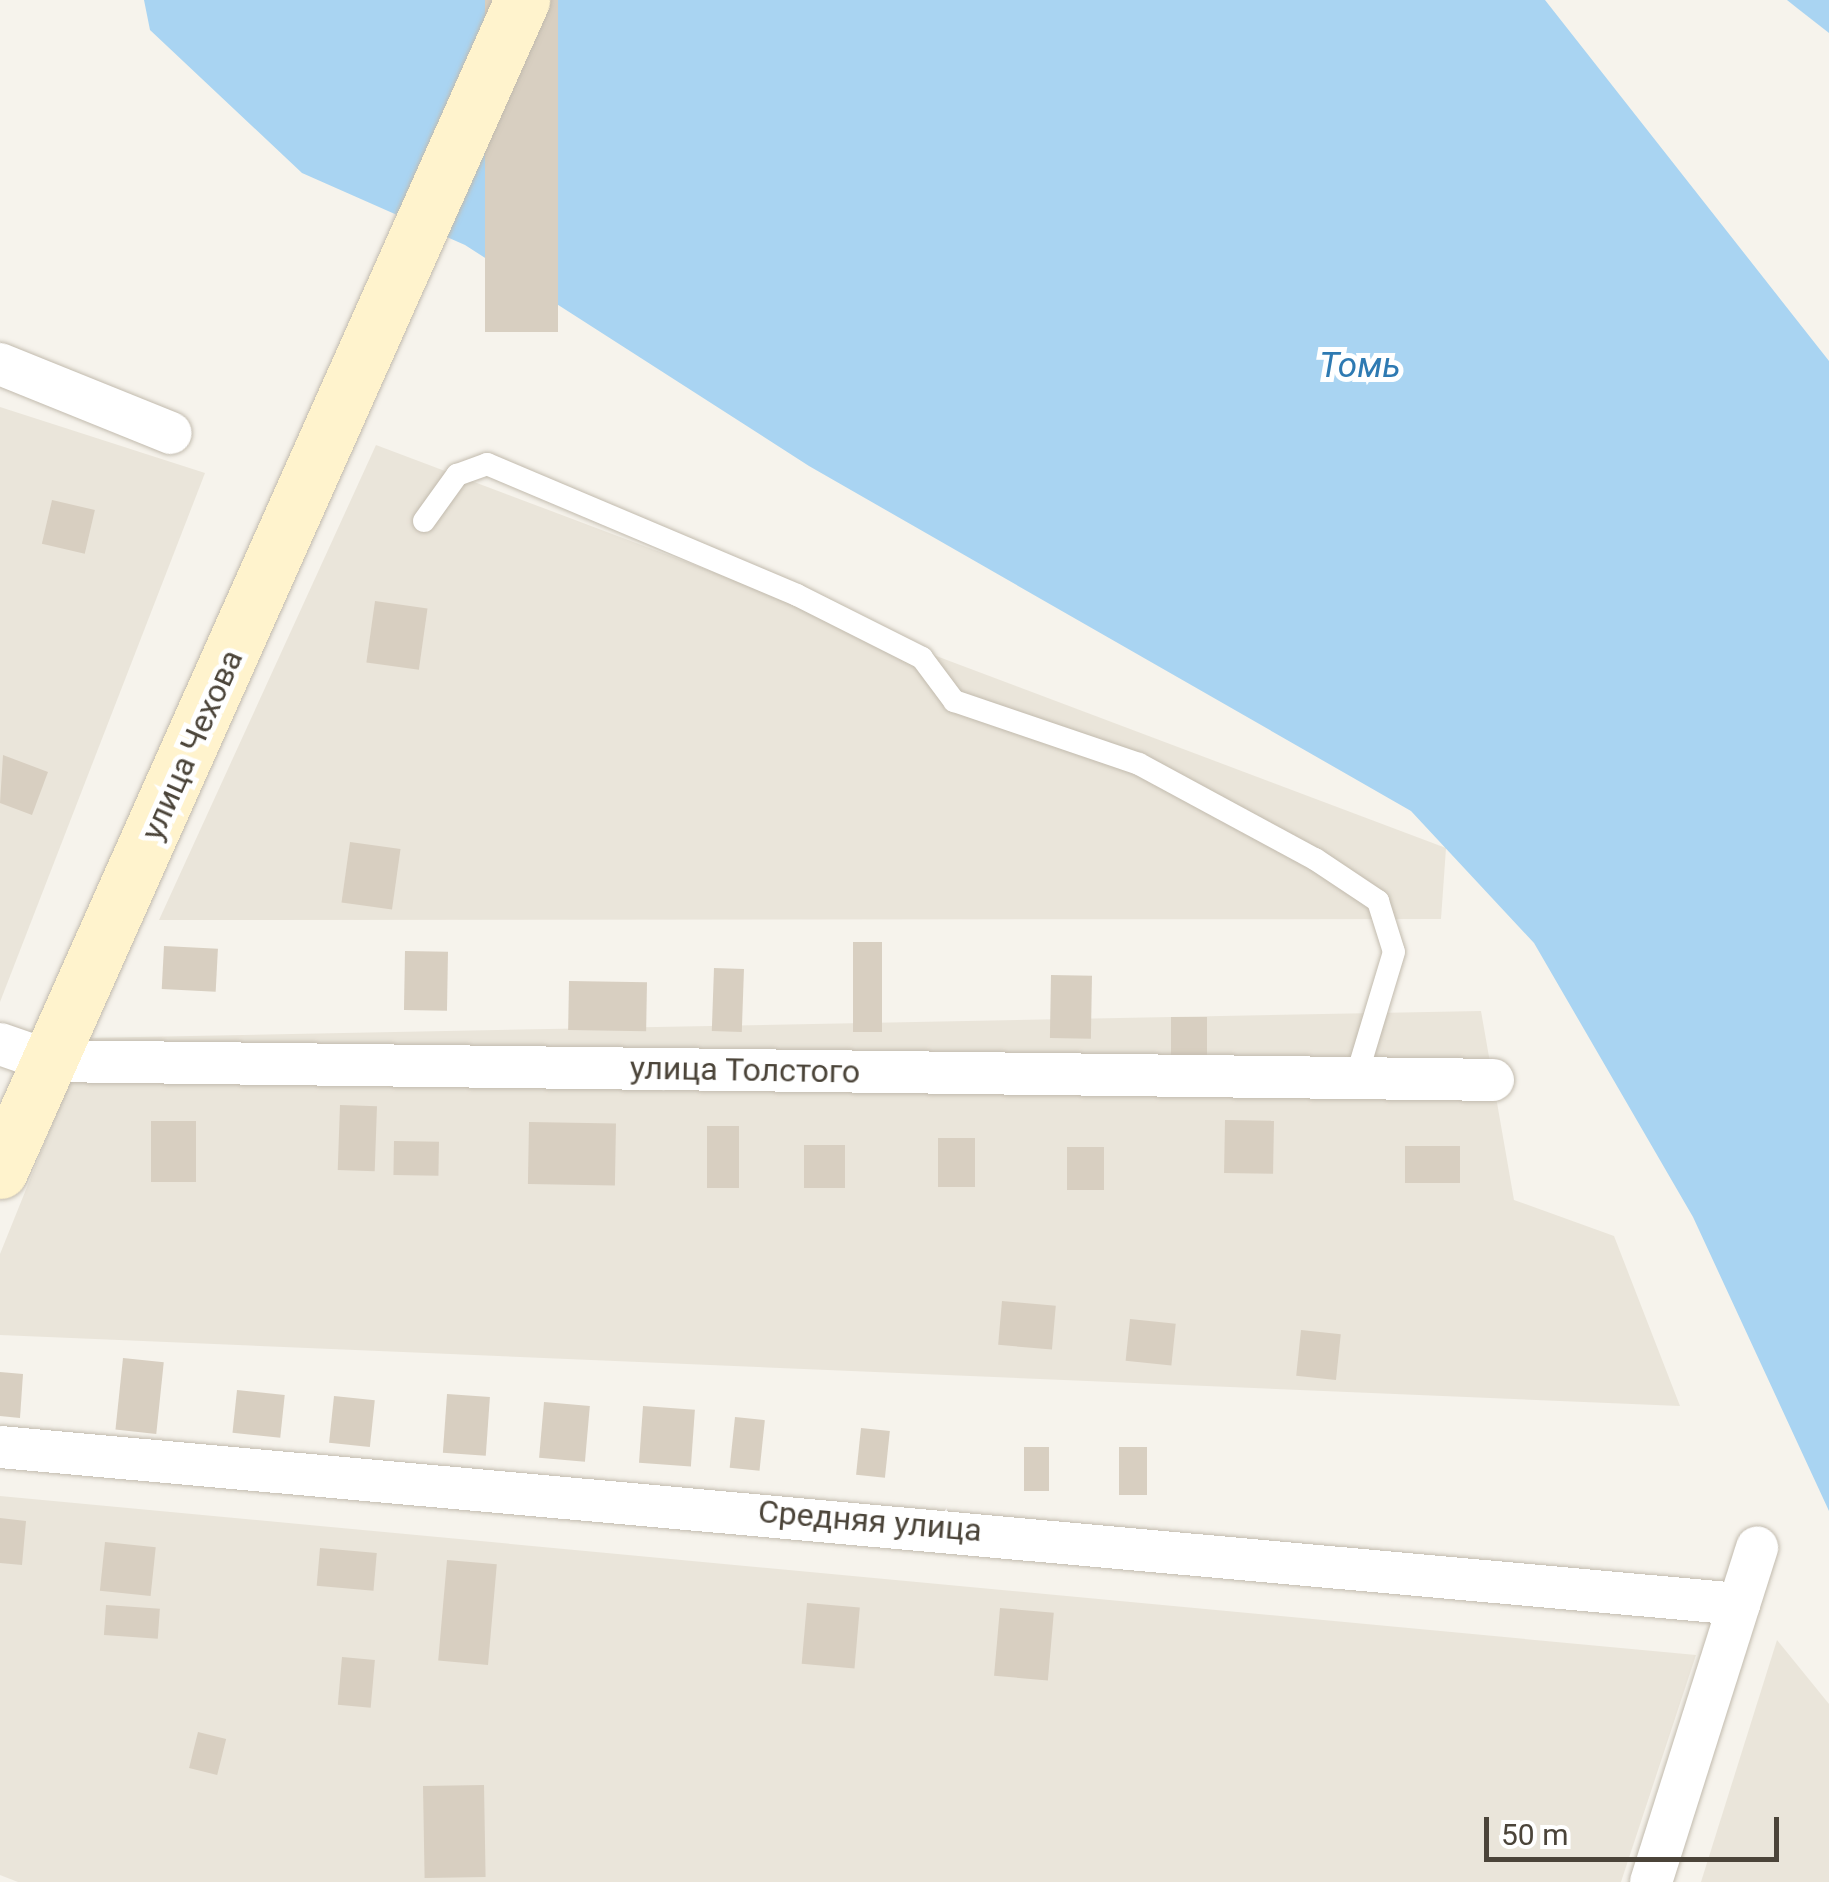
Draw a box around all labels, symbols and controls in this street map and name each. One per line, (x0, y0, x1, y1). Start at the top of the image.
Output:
water label: Томь (1319, 345, 1401, 387)
street label: улица Чехова (133, 644, 251, 846)
street label: улица Толстого (629, 1049, 861, 1091)
street label: Средняя улица (757, 1492, 983, 1550)
scale bar (1489, 1797, 1784, 1859)
text: 50 m (1501, 1817, 1568, 1852)

